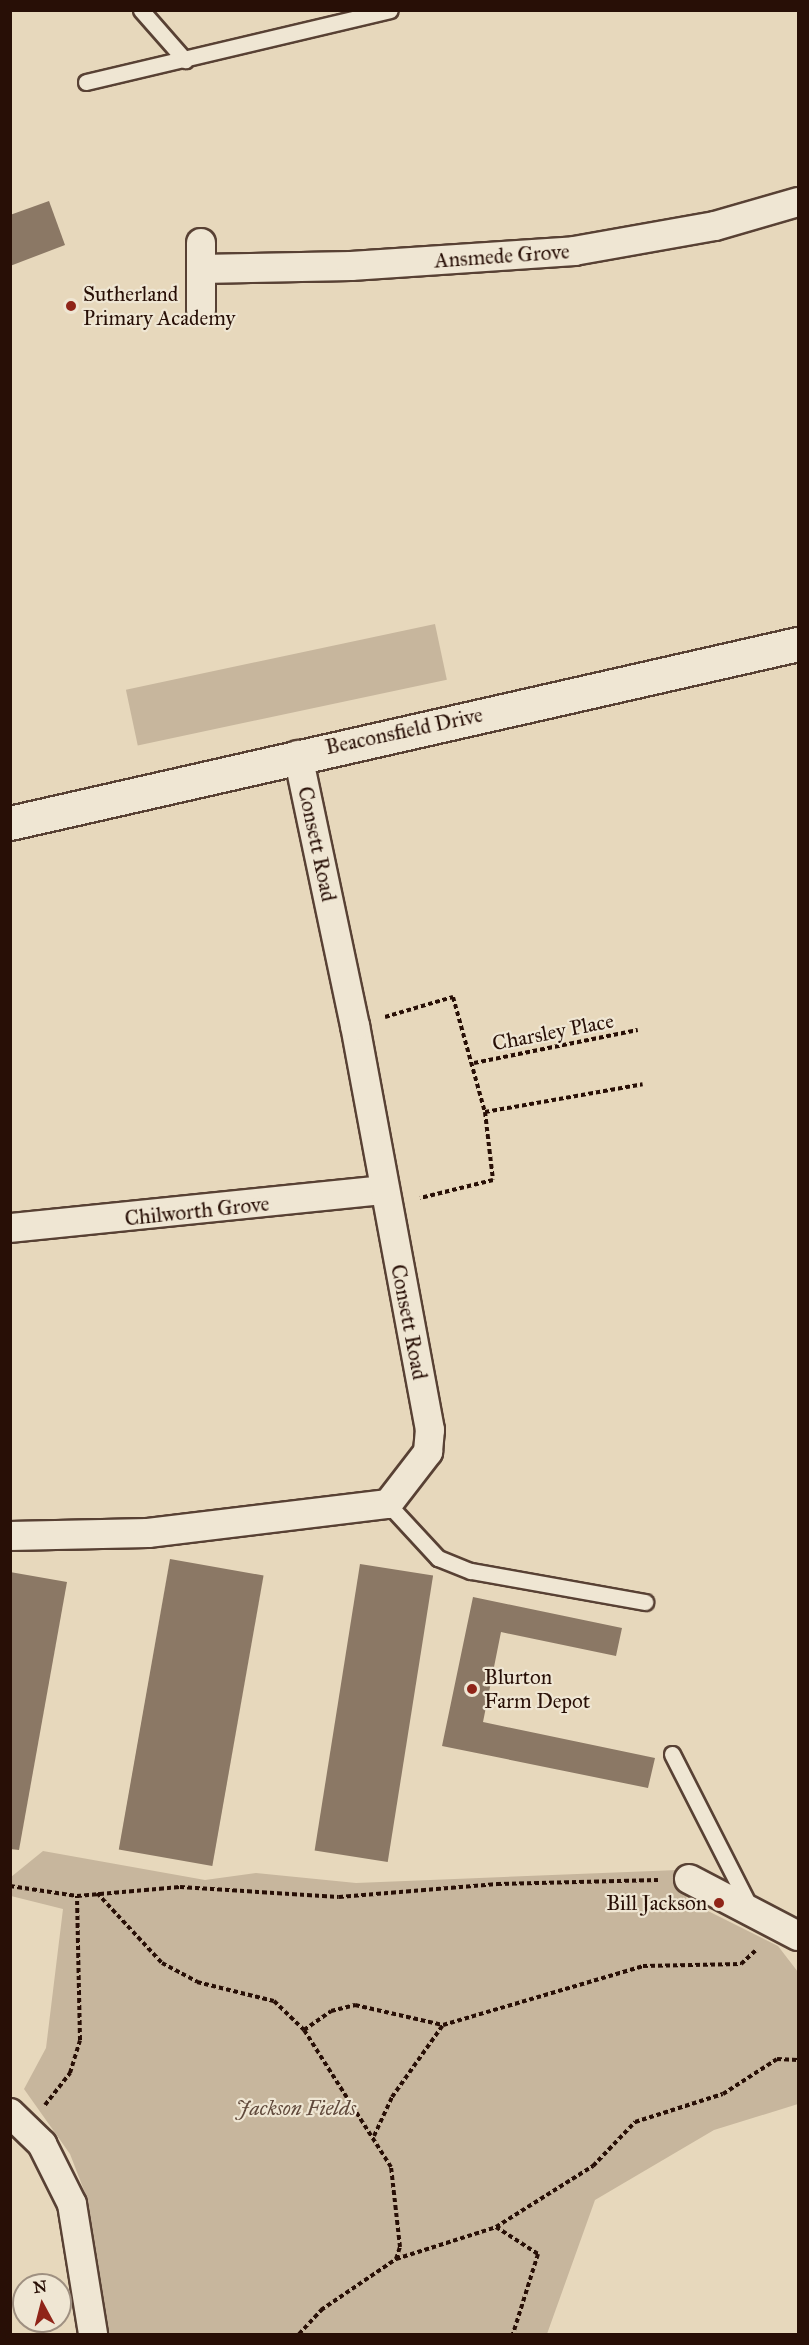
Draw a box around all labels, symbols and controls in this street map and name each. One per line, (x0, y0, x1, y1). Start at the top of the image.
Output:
street label: Ansmede Grove (434, 239, 570, 273)
place label: Sutherland Primary Academy (83, 281, 235, 331)
marker: Sutherland Primary Academy (64, 299, 78, 313)
street label: Beaconsfield Drive (323, 702, 485, 760)
street label: Consett Road (293, 784, 341, 904)
street label: Charsley Place (490, 1008, 616, 1056)
street label: Chilworth Grove (123, 1191, 271, 1231)
street label: Consett Road (385, 1262, 433, 1382)
place label: Blurton Farm Depot (484, 1664, 590, 1714)
marker: Blurton Farm Depot (465, 1682, 479, 1696)
place label: Bill Jackson (606, 1890, 707, 1916)
marker: Bill Jackson (712, 1896, 726, 1910)
park label: Jackson Fields (236, 2095, 356, 2121)
north arrow (12, 2273, 72, 2333)
text: N (32, 2276, 48, 2297)

